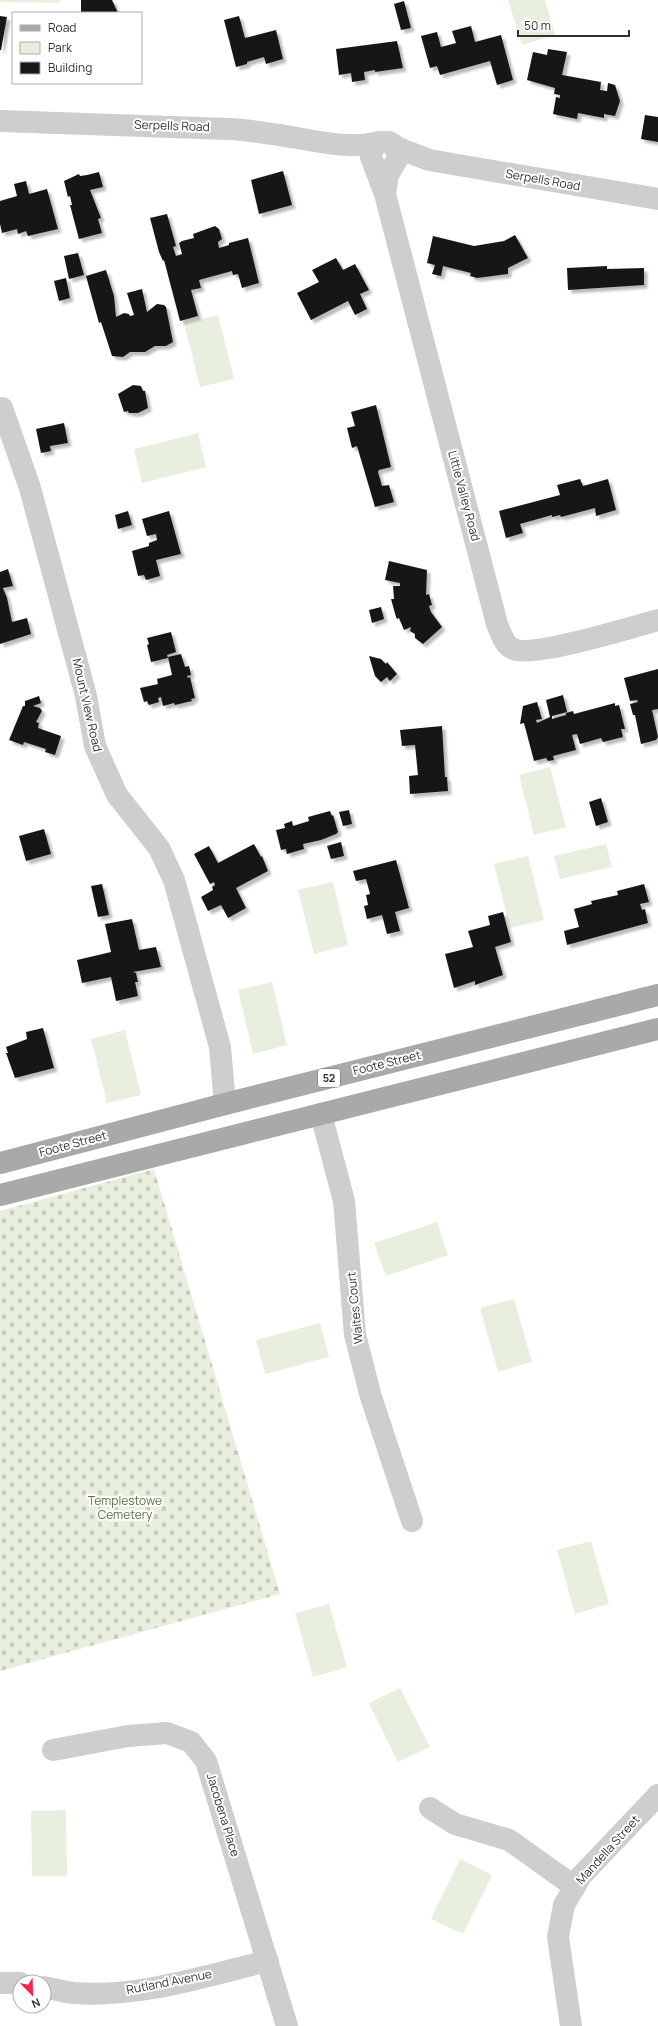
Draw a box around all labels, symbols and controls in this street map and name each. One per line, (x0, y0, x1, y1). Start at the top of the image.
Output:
legend (12, 12, 142, 84)
scale bar (518, 12, 629, 38)
text: 50 m (524, 17, 551, 34)
text: Road (48, 19, 76, 36)
text: Park (48, 39, 73, 56)
text: Building (48, 59, 92, 76)
street label: Serpells Road (134, 116, 210, 135)
street label: Serpells Road (504, 165, 582, 194)
street label: Little Valley Road (444, 449, 485, 543)
street label: Mount View Road (68, 657, 106, 753)
street label: Foote Street (351, 1046, 423, 1079)
road number: 52 (318, 1069, 340, 1087)
street label: Foote Street (37, 1126, 109, 1161)
street label: Waites Court (342, 1271, 367, 1345)
park label: Templestowe Cemetery (88, 1492, 162, 1523)
street label: Jacobena Place (203, 1771, 244, 1859)
street label: Mandella Street (572, 1811, 643, 1888)
street label: Rutland Avenue (125, 1965, 213, 1998)
north arrow (12, 1974, 52, 2014)
text: N (29, 1995, 43, 2012)

